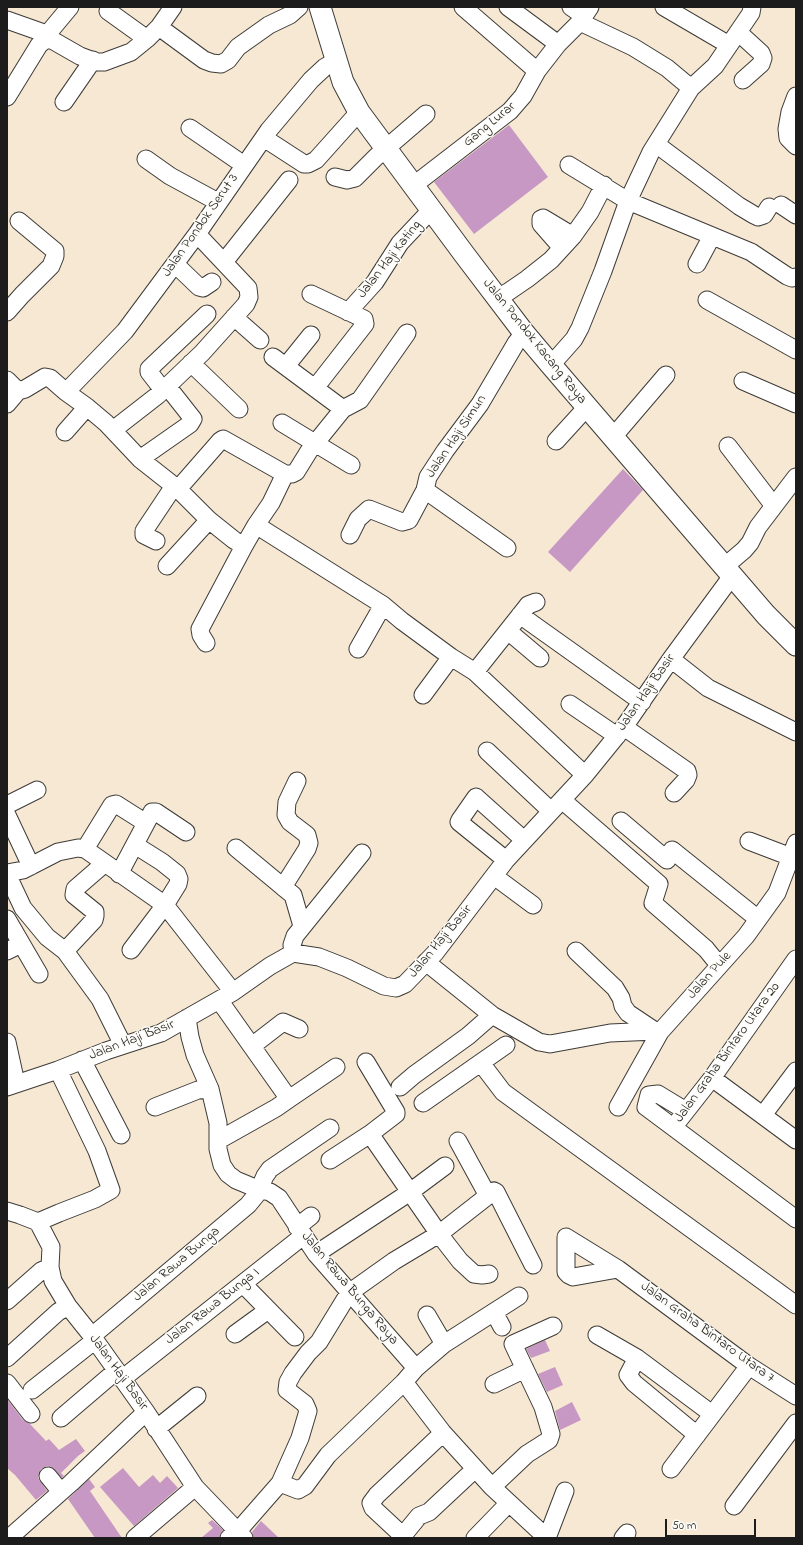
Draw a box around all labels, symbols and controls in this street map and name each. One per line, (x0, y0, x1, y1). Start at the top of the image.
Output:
street label: Gang Lurar (460, 99, 520, 151)
street label: Jalan Pondok Serut 3 (159, 171, 243, 281)
street label: Jalan Haji Kating (354, 218, 426, 302)
street label: Jalan Pondok Kacang Raya (478, 276, 590, 408)
street label: Jalan Haji Simun (423, 392, 491, 482)
street label: Jalan Haji Basir (614, 651, 680, 735)
street label: Jalan Haji Basir (406, 902, 476, 982)
street label: Jalan Pule (684, 949, 736, 1003)
street label: Jalan Graha Bintaro Utara 20 (672, 980, 784, 1126)
street label: Jalan Haji Basir (87, 1017, 177, 1065)
street label: Jalan Rawa Bunga (130, 1224, 224, 1306)
street label: Jalan Rawa Bunga Raya (297, 1229, 401, 1349)
street label: Jalan Rawa Bunga I (162, 1265, 264, 1349)
street label: Jalan Graha Bintaro Utara 7 (637, 1279, 777, 1387)
street label: Jalan Haji Basir (85, 1332, 151, 1414)
scale bar (667, 1511, 758, 1537)
text: 50 m (672, 1517, 696, 1535)

